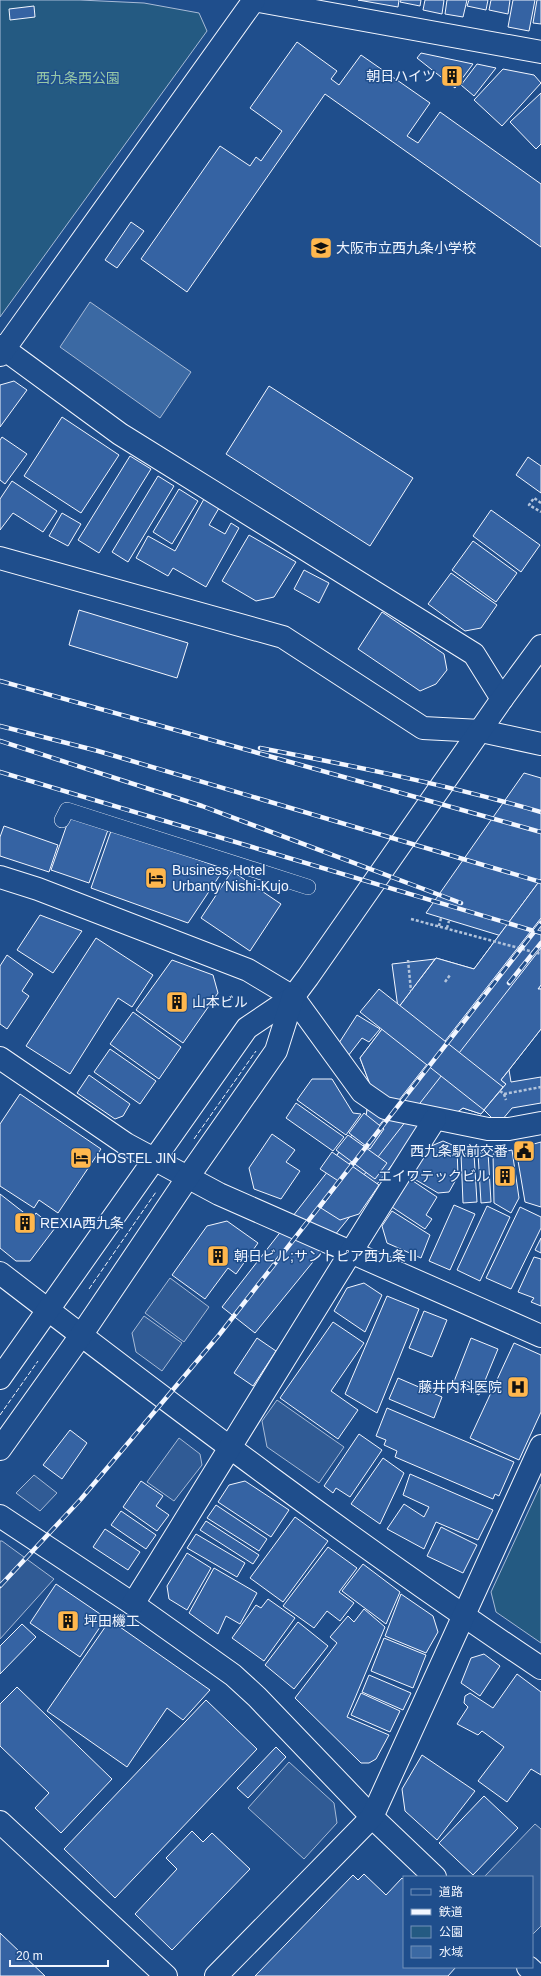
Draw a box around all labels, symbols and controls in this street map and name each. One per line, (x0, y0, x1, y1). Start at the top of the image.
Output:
building icon: 朝日ハイツ (439, 63, 465, 89)
place label: 朝日ハイツ (366, 68, 436, 84)
park label: 西九条西公園 (36, 70, 120, 86)
school or university icon: 大阪市立西九条小学校 (308, 235, 334, 261)
place label: 大阪市立西九条小学校 (336, 240, 476, 256)
place label: Business Hotel Urbanty Nishi-Kujo (172, 862, 289, 894)
hotel icon: Business Hotel Urbanty Nishi-Kujo (143, 865, 169, 891)
building icon: 山本ビル (164, 989, 190, 1015)
place label: 山本ビル (192, 994, 248, 1010)
public building icon: 西九条駅前交番 (511, 1138, 537, 1164)
place label: 西九条駅前交番 (410, 1143, 508, 1159)
hotel icon: HOSTEL JIN (68, 1145, 94, 1171)
place label: HOSTEL JIN (96, 1150, 176, 1166)
building icon: エイワテックビル (492, 1163, 518, 1189)
place label: エイワテックビル (378, 1168, 490, 1184)
building icon: REXIA西九条 (12, 1210, 38, 1236)
place label: REXIA西九条 (40, 1215, 124, 1231)
building icon: 朝日ビル;サントピア西九条Ⅱ (205, 1243, 231, 1269)
place label: 朝日ビル;サントピア西九条Ⅱ (234, 1248, 420, 1264)
hospital icon: 藤井内科医院 (505, 1374, 531, 1400)
place label: 藤井内科医院 (418, 1379, 502, 1395)
building icon: 坪田機工 (55, 1608, 81, 1634)
place label: 坪田機工 (84, 1613, 140, 1629)
legend (403, 1876, 533, 1968)
text: 道路 (439, 1885, 463, 1899)
text: 鉄道 (439, 1905, 463, 1919)
text: 公園 (439, 1925, 463, 1939)
scale bar (10, 1942, 108, 1968)
text: 水域 (439, 1945, 463, 1959)
text: 20 m (16, 1949, 43, 1963)

